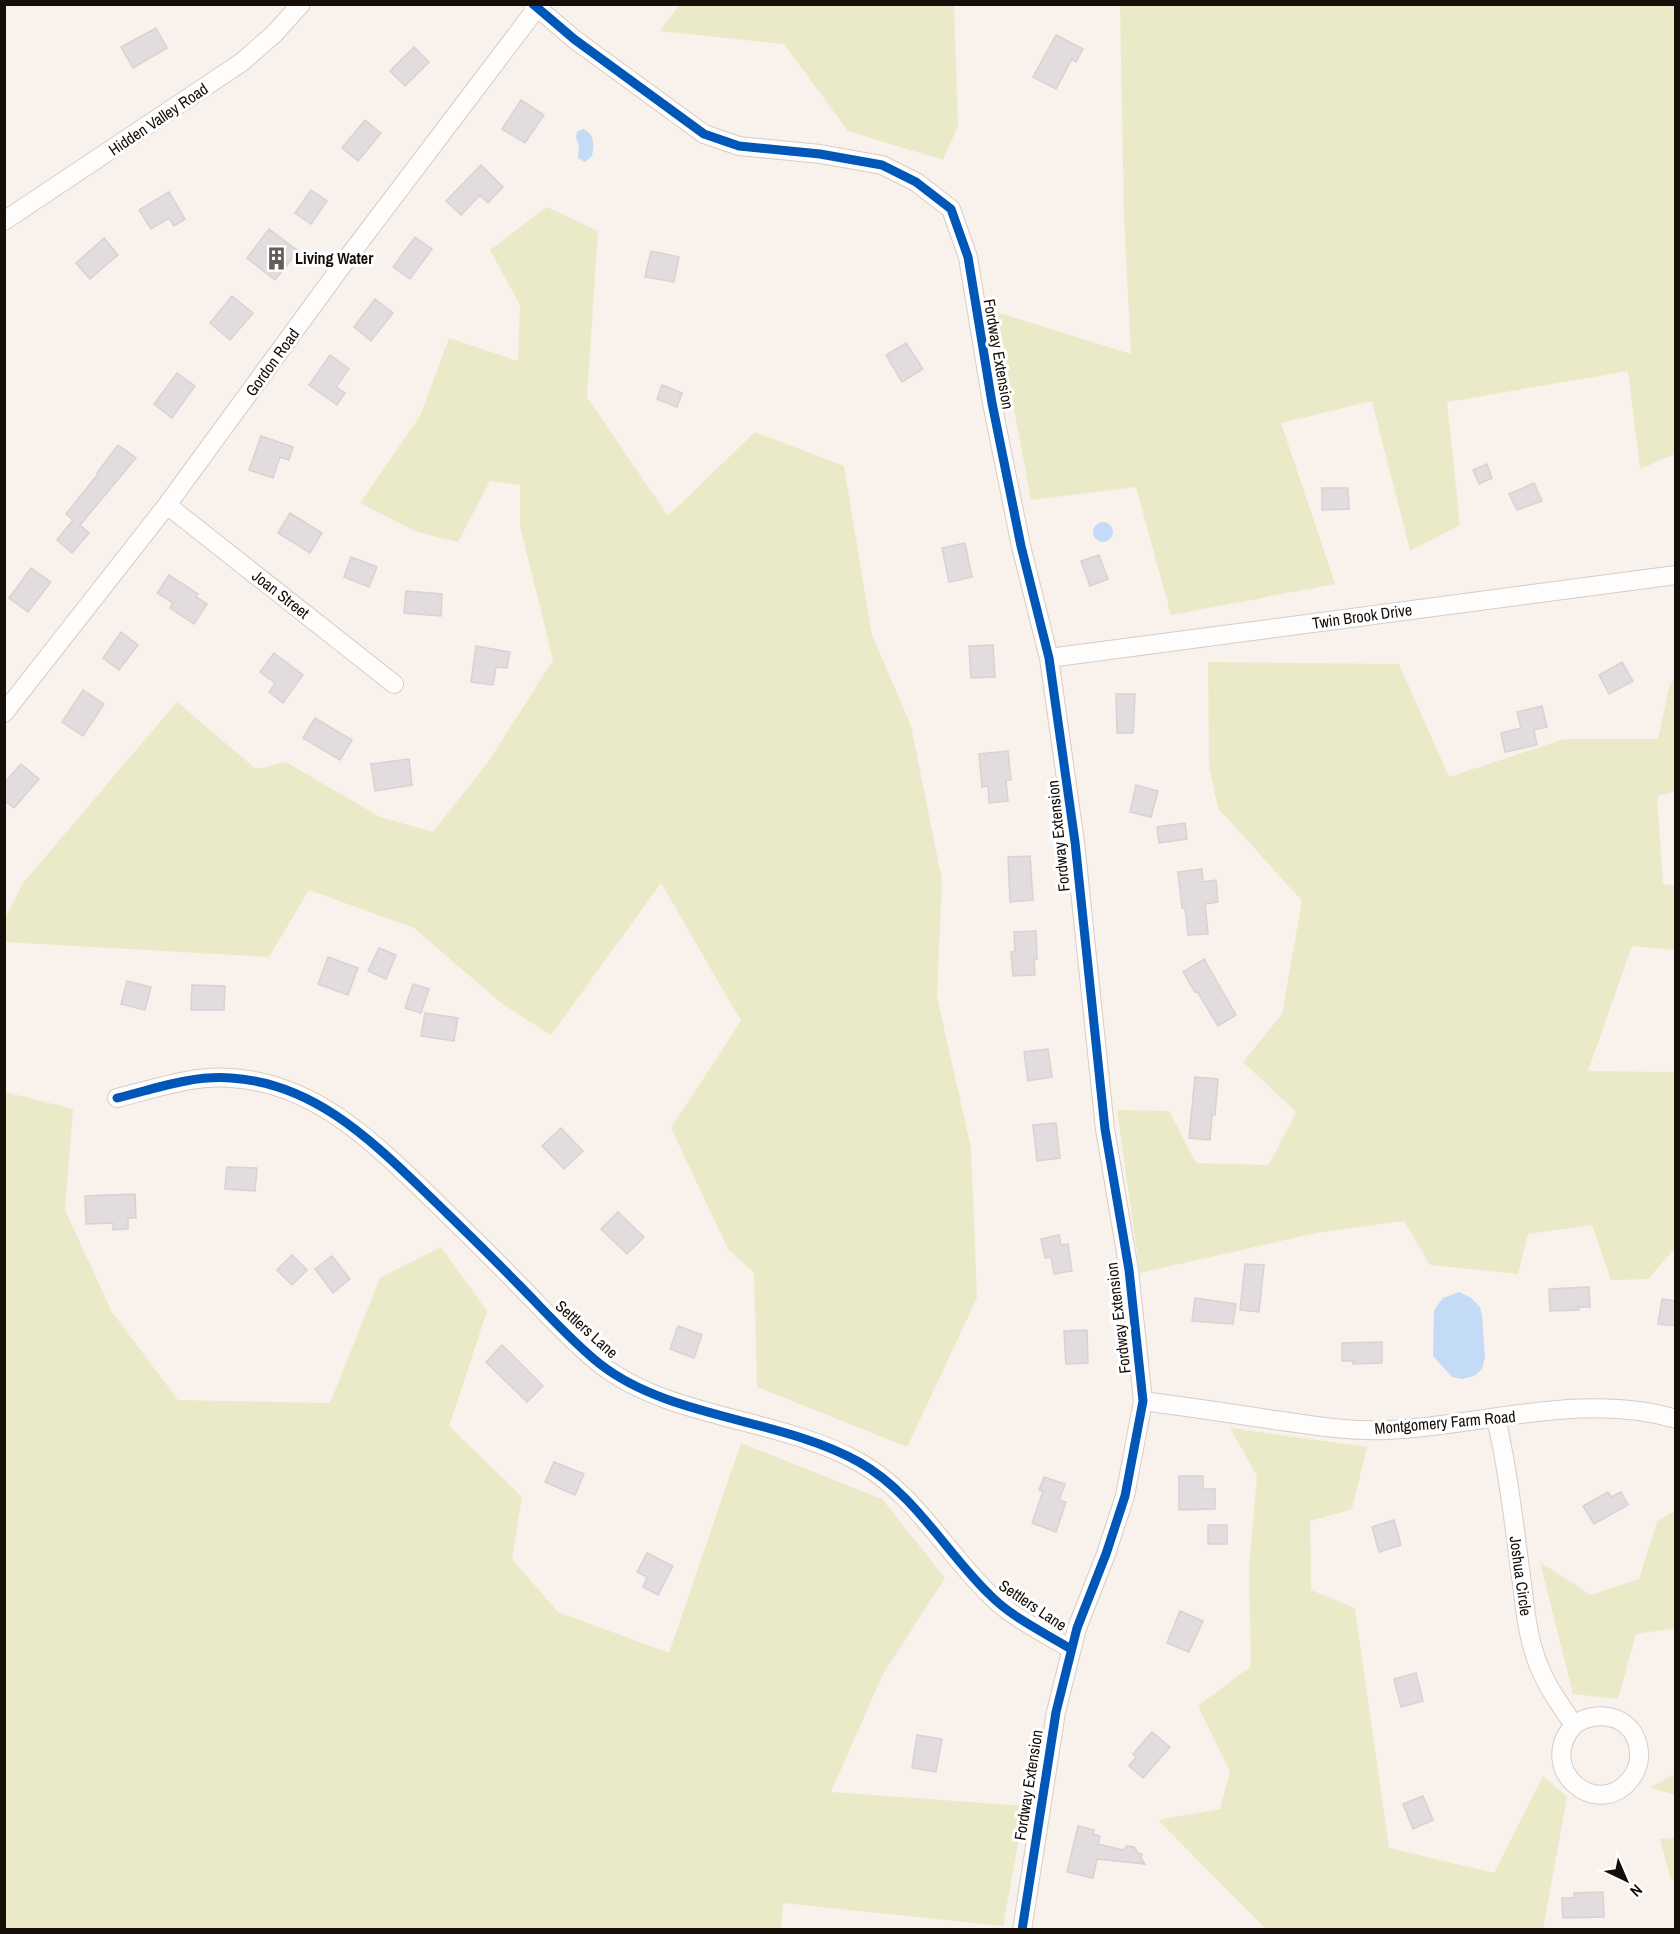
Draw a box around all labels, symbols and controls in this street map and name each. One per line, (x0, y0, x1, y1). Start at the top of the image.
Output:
street label: Hidden Valley Road (104, 78, 212, 160)
building icon: Living Water (264, 245, 290, 271)
place label: Living Water (295, 247, 374, 269)
street label: Fordway Extension (978, 297, 1020, 411)
street label: Gordon Road (240, 324, 304, 400)
street label: Joan Street (248, 565, 314, 624)
street label: Twin Brook Drive (1311, 598, 1413, 634)
street label: Fordway Extension (1041, 779, 1075, 893)
street label: Fordway Extension (1100, 1261, 1136, 1375)
street label: Settlers Lane (551, 1295, 623, 1363)
street label: Montgomery Farm Road (1374, 1405, 1516, 1439)
street label: Joshua Circle (1505, 1535, 1537, 1617)
street label: Settlers Lane (995, 1574, 1071, 1636)
street label: Fordway Extension (1008, 1728, 1048, 1842)
north arrow (1596, 1850, 1656, 1910)
text: N (1625, 1880, 1647, 1902)

